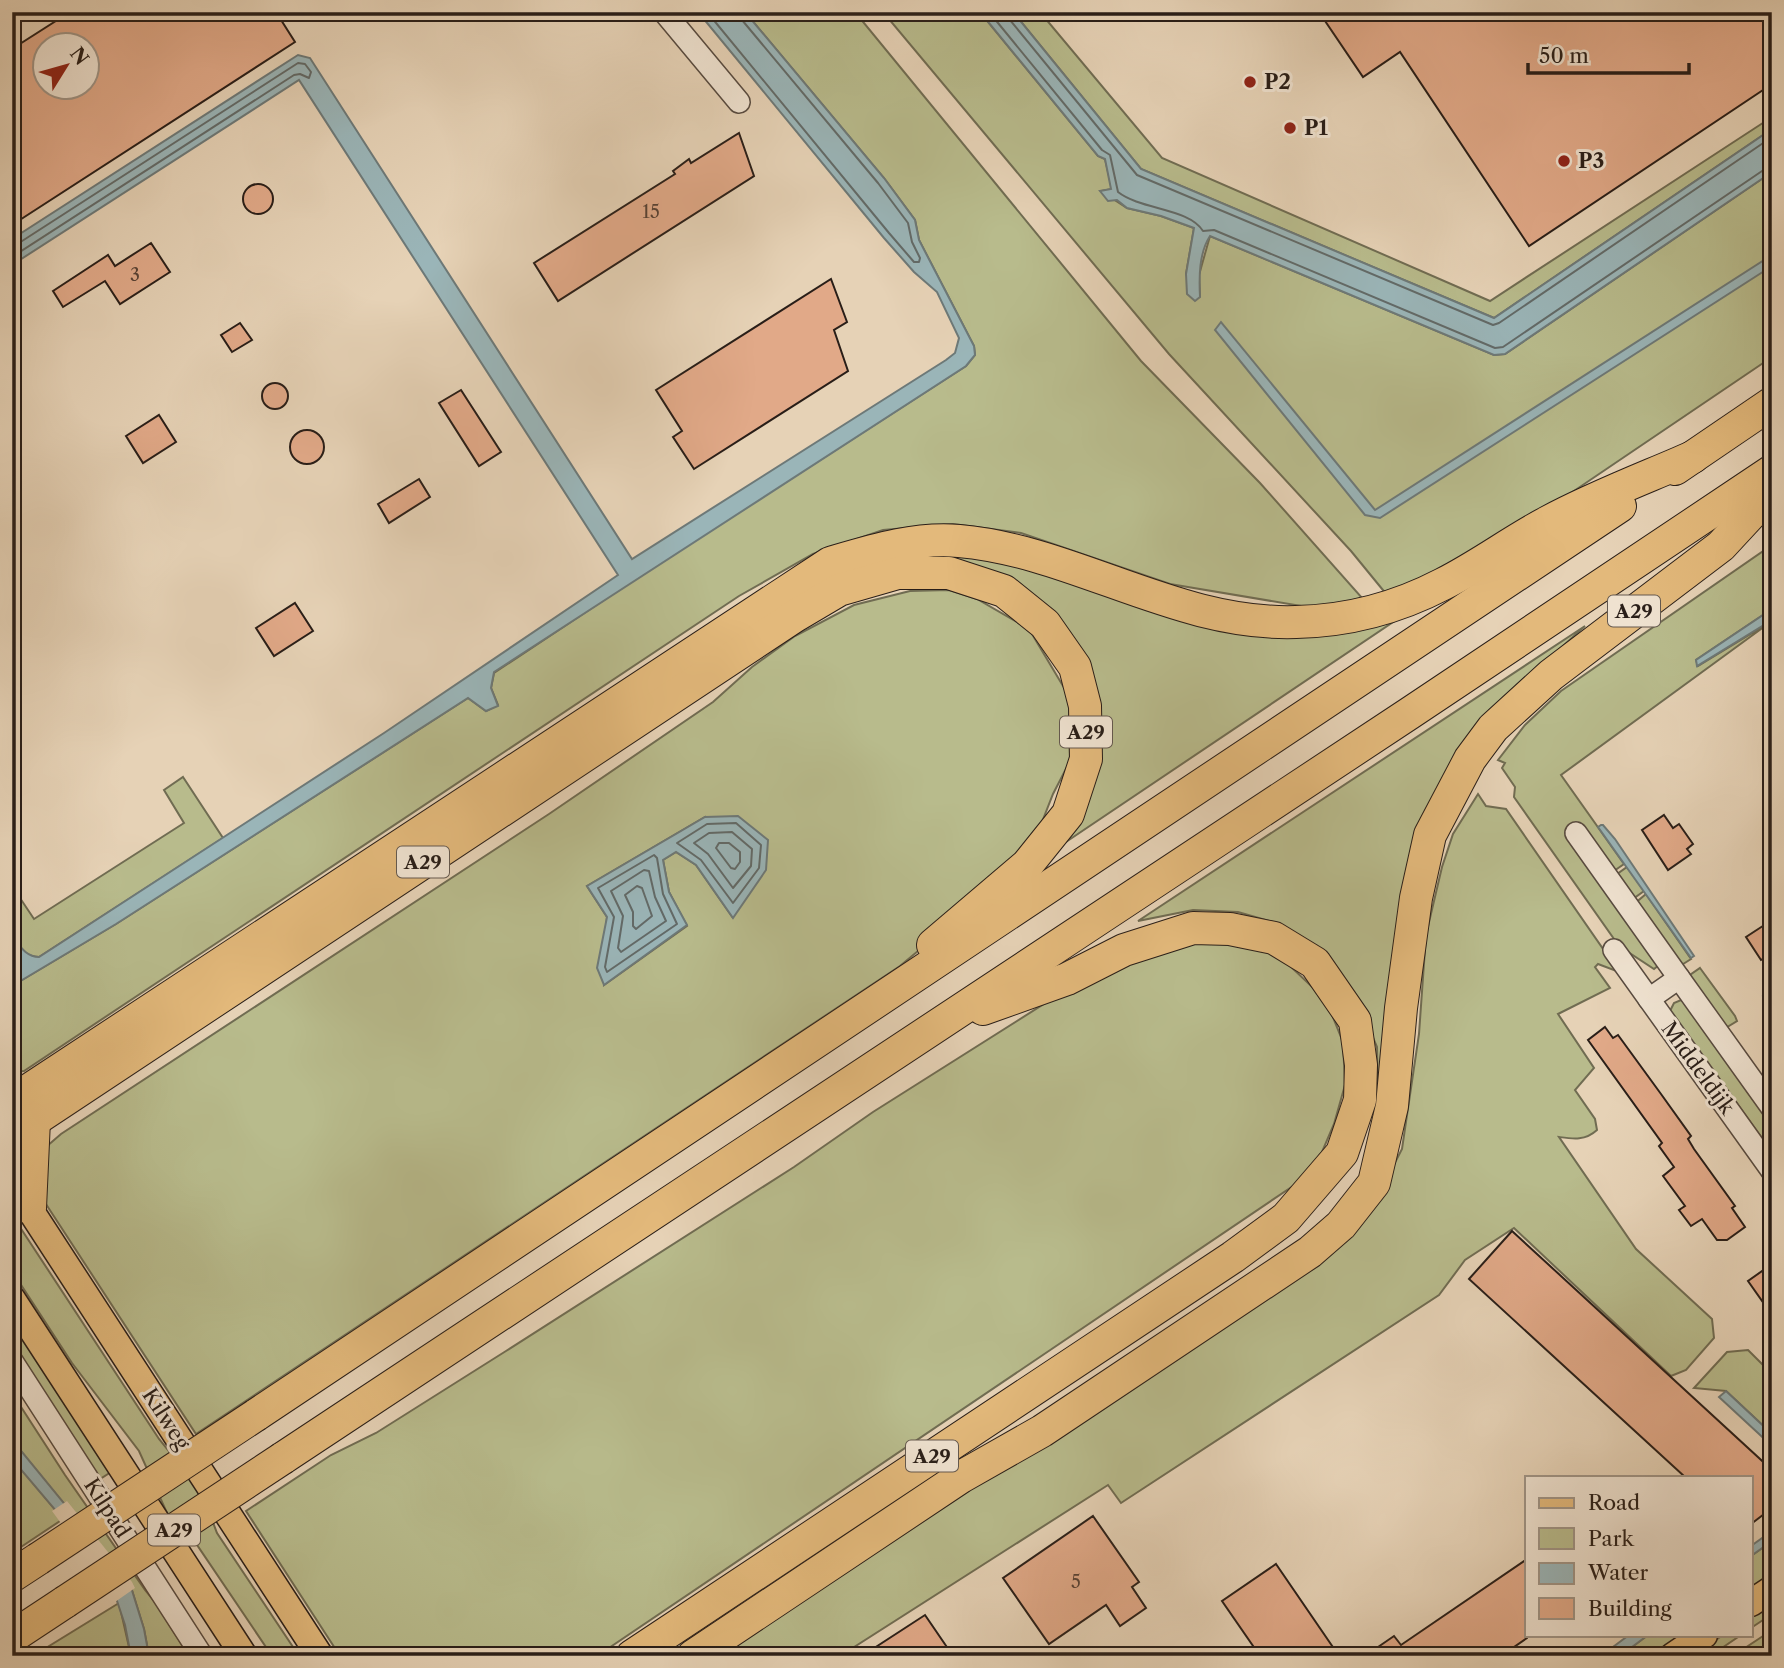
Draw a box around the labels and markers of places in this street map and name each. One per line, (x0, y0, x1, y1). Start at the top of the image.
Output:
place label: P2 (1264, 69, 1291, 94)
marker: P2 (1242, 74, 1258, 90)
place label: P1 (1304, 115, 1328, 140)
marker: P1 (1282, 120, 1298, 136)
place label: P3 (1578, 148, 1604, 173)
marker: P3 (1556, 153, 1572, 169)

